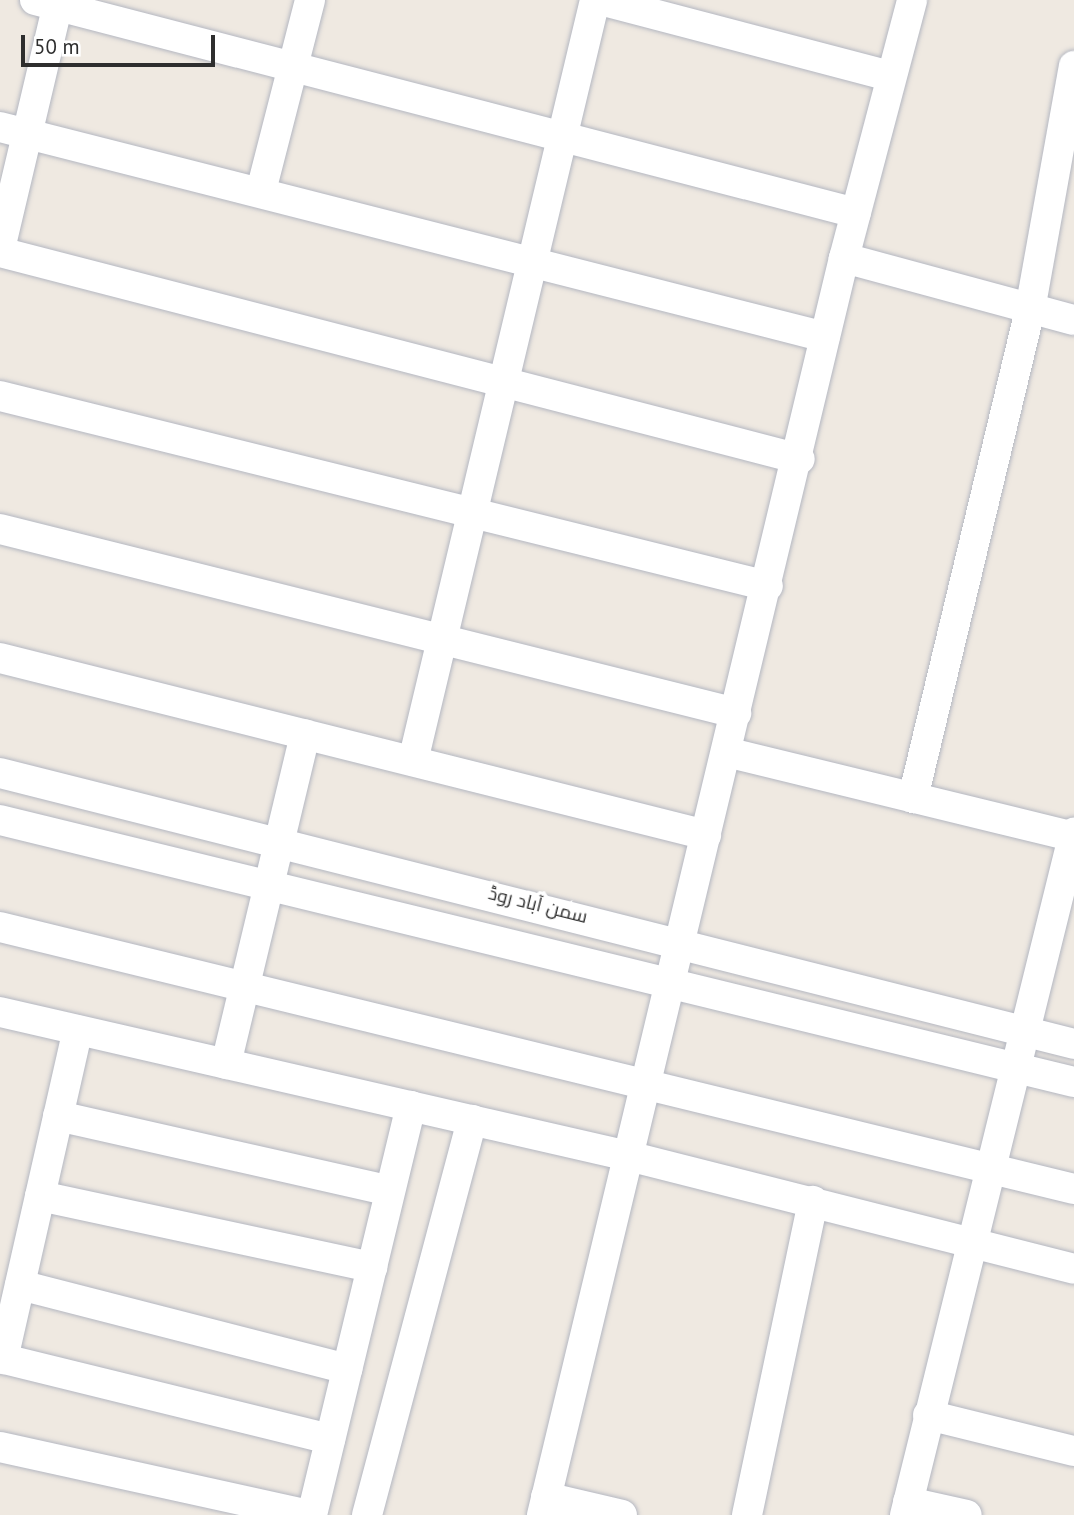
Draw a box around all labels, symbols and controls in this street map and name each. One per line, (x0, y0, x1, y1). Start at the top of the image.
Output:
scale bar (24, 21, 219, 65)
text: 50 m (34, 33, 80, 60)
street label: سمن آباد روڈ (486, 882, 590, 928)

